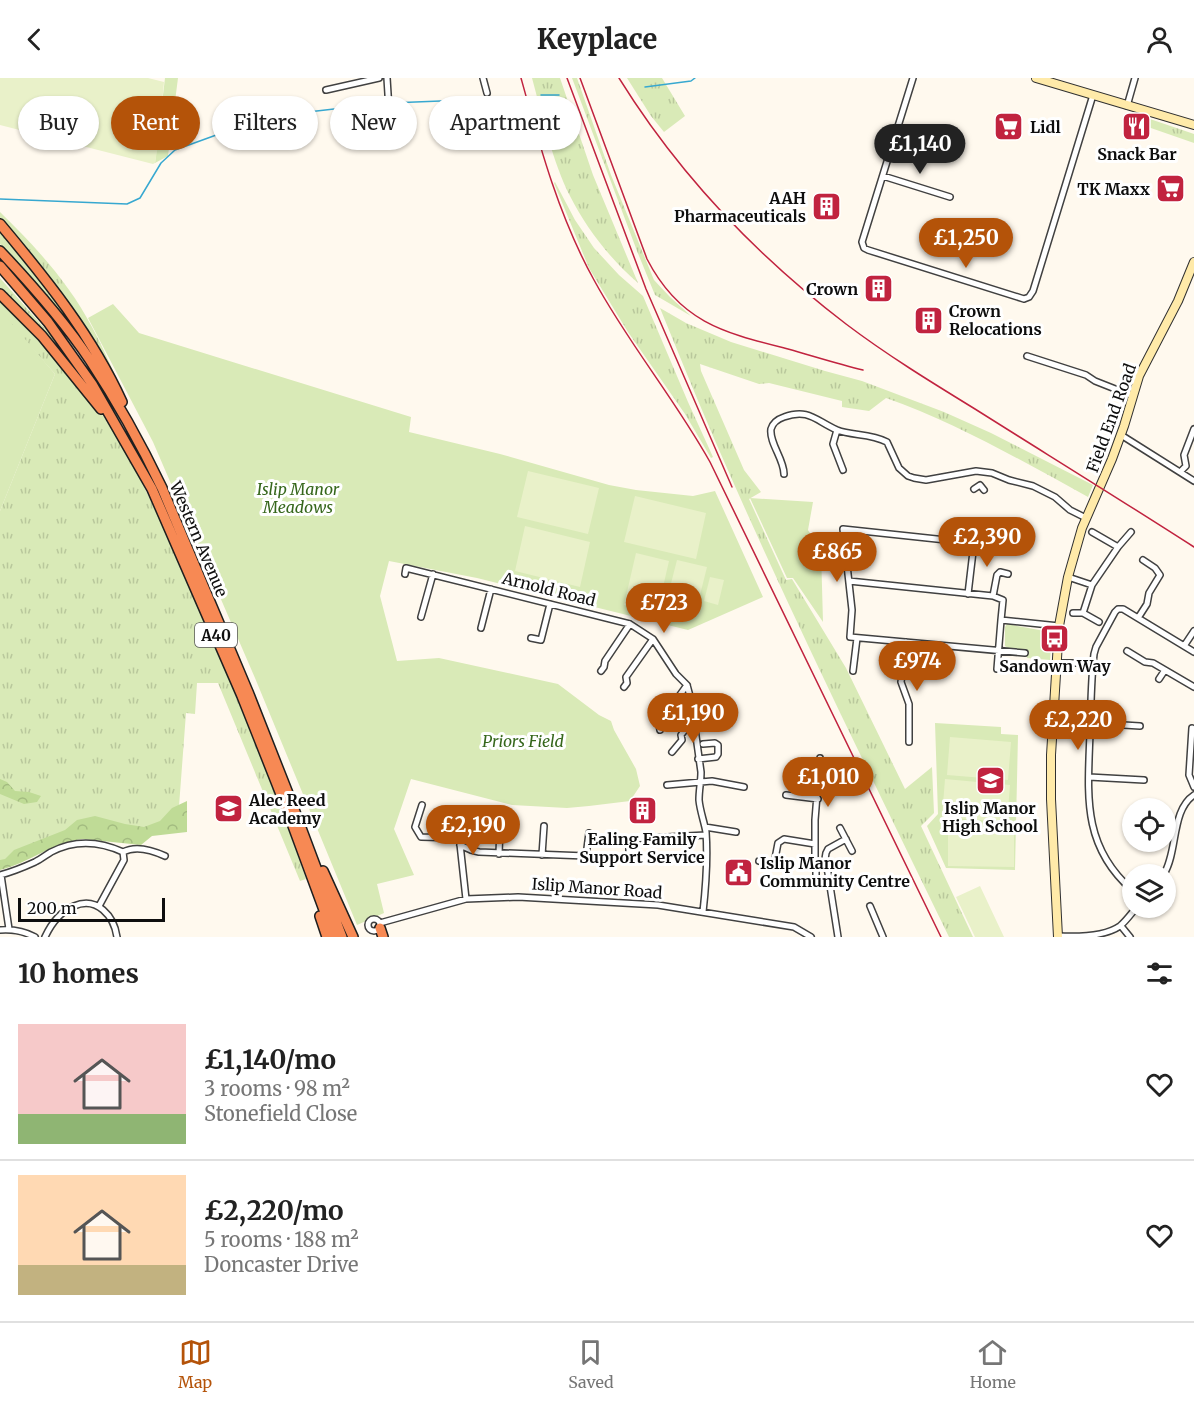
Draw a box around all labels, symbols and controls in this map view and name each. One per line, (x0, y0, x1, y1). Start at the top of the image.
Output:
text: Keyplace (537, 22, 657, 56)
icon: back (18, 23, 51, 56)
icon: person (1143, 23, 1176, 56)
chip: Buy (18, 96, 99, 150)
chip: Rent (111, 96, 200, 150)
chip: Filters (212, 96, 318, 150)
chip: New (330, 96, 417, 150)
chip: Apartment (429, 96, 581, 150)
restaurant icon: Snack Bar (1121, 110, 1153, 142)
supermarket icon: Lidl (993, 111, 1025, 143)
place label: Lidl (1030, 117, 1061, 137)
pin: £1,140 (871, 124, 969, 175)
text: £1,140 (888, 131, 952, 156)
place label: Snack Bar (1097, 144, 1177, 164)
supermarket icon: TK Maxx (1155, 173, 1187, 205)
place label: TK Maxx (1077, 179, 1150, 199)
place label: AAH Pharmaceuticals (674, 188, 806, 226)
building icon: AAH Pharmaceuticals (811, 191, 843, 223)
pin: £1,250 (917, 218, 1015, 269)
text: £1,250 (933, 225, 999, 250)
building icon: Crown (863, 273, 895, 305)
place label: Crown (806, 279, 858, 299)
place label: Crown Relocations (949, 301, 1042, 339)
building icon: Crown Relocations (912, 304, 944, 336)
street label: Field End Road (1082, 361, 1140, 475)
street label: Western Avenue (165, 477, 232, 600)
park label: Islip Manor Meadows (257, 479, 340, 517)
pin: £2,390 (938, 517, 1036, 568)
text: £2,390 (952, 524, 1022, 549)
pin: £865 (801, 532, 873, 583)
text: £865 (812, 539, 862, 564)
street label: Arnold Road (499, 567, 598, 610)
pin: £723 (628, 583, 700, 634)
text: £723 (640, 590, 688, 615)
bus stop icon: Sandown Way (1039, 622, 1071, 654)
road number: A40 (195, 623, 237, 647)
pin: £974 (881, 641, 953, 692)
text: £974 (893, 648, 941, 673)
place label: Sandown Way (999, 656, 1111, 676)
pin: £1,190 (644, 693, 742, 744)
text: £1,190 (661, 700, 725, 725)
pin: £2,220 (1029, 700, 1127, 751)
text: £2,220 (1043, 707, 1113, 732)
park label: Priors Field (482, 731, 564, 751)
pin: £1,010 (779, 757, 877, 808)
text: £1,010 (796, 764, 860, 789)
school or university icon: Islip Manor High School (974, 764, 1006, 796)
place label: Alec Reed Academy (248, 790, 326, 828)
school or university icon: Alec Reed Academy (212, 793, 244, 825)
building icon: Ealing Family Support Service (626, 795, 658, 827)
place label: Islip Manor High School (942, 798, 1038, 836)
map controls (1122, 798, 1176, 918)
button: locate (1122, 798, 1176, 852)
pin: £2,190 (424, 805, 522, 856)
text: £2,190 (440, 812, 506, 837)
place label: Ealing Family Support Service (579, 829, 705, 867)
place label: Islip Manor Community Centre (760, 853, 910, 891)
public building icon: Islip Manor Community Centre (723, 856, 755, 888)
button: layers (1122, 864, 1176, 918)
street label: Islip Manor Road (531, 873, 663, 903)
scale bar (18, 895, 165, 922)
text: 200 m (27, 898, 77, 918)
text: 10 homes (18, 957, 139, 990)
icon: filters (1143, 957, 1176, 990)
text: £1,140/mo (204, 1043, 336, 1076)
icon: home (66, 1048, 138, 1120)
icon: heart (1143, 1068, 1176, 1101)
text: 3 rooms · 98 m² (204, 1076, 350, 1101)
text: Stonefield Close (204, 1101, 357, 1126)
text: £2,220/mo (204, 1194, 344, 1227)
icon: home (66, 1199, 138, 1271)
icon: heart (1143, 1219, 1176, 1252)
text: 5 rooms · 188 m² (204, 1227, 359, 1252)
text: Doncaster Drive (204, 1252, 359, 1277)
tab: Map (178, 1336, 212, 1392)
tab: Saved (568, 1336, 614, 1392)
tab: Home (970, 1336, 1016, 1392)

